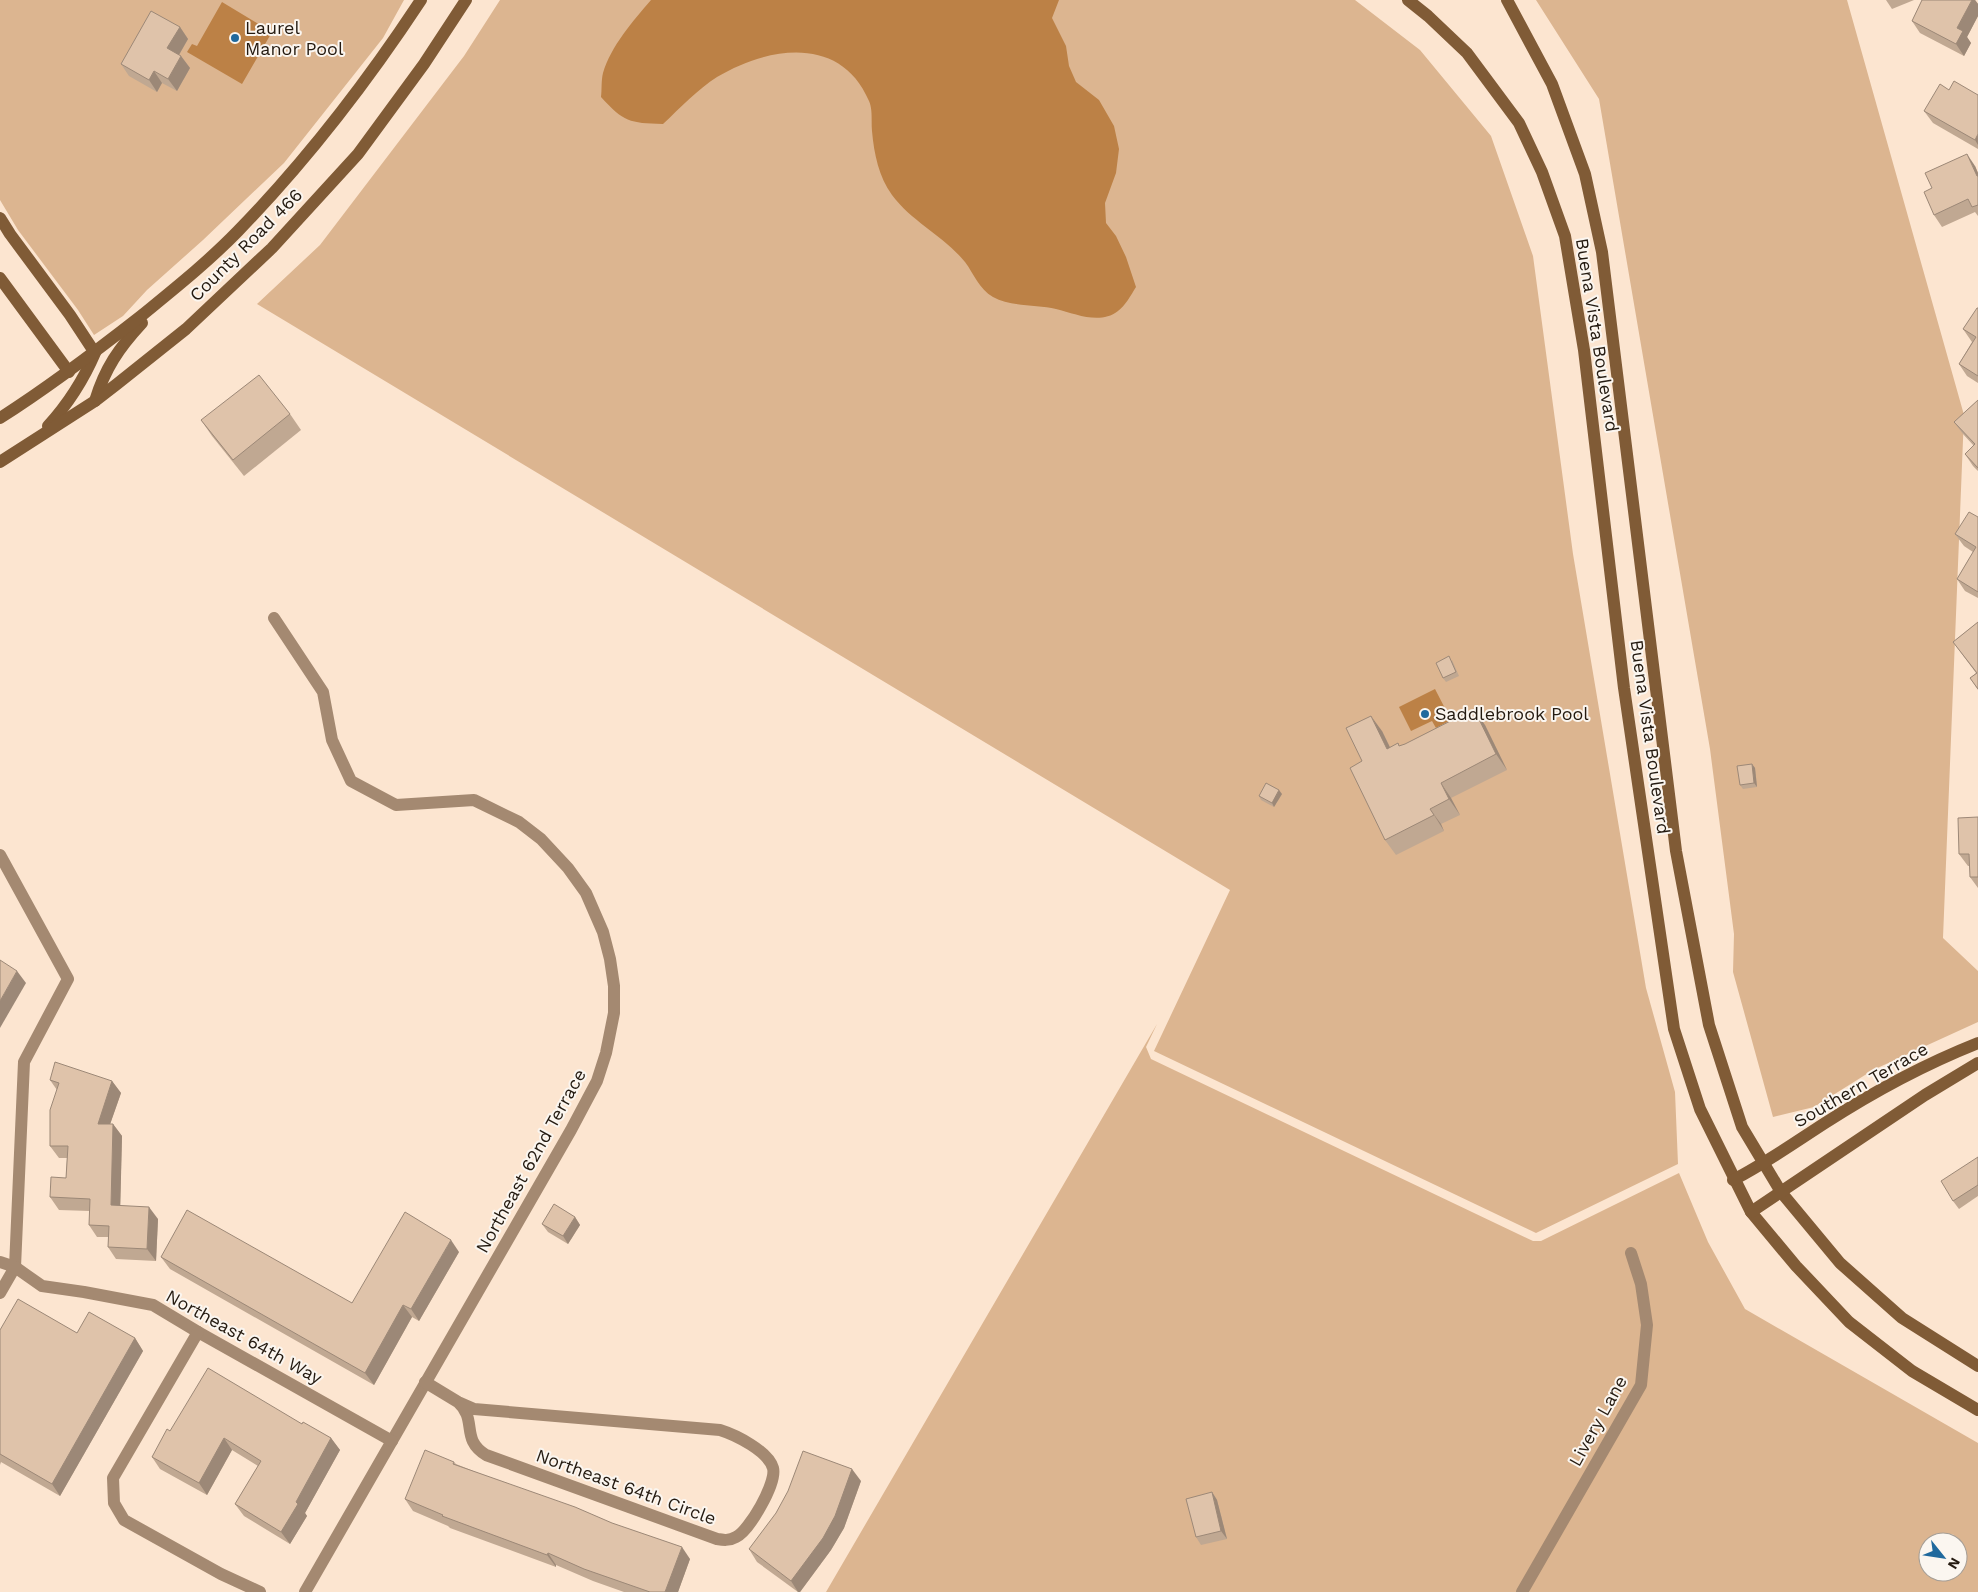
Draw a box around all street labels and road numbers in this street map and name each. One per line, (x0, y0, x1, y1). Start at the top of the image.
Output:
street label: County Road 466 (185, 184, 306, 305)
street label: Buena Vista Boulevard (1572, 236, 1623, 433)
street label: Buena Vista Boulevard (1626, 638, 1675, 835)
street label: Southern Terrace (1790, 1038, 1931, 1131)
street label: Northeast 62nd Terrace (471, 1065, 590, 1256)
street label: Northeast 64th Way (163, 1285, 326, 1388)
street label: Livery Lane (1564, 1372, 1631, 1470)
street label: Northeast 64th Circle (533, 1444, 719, 1529)

